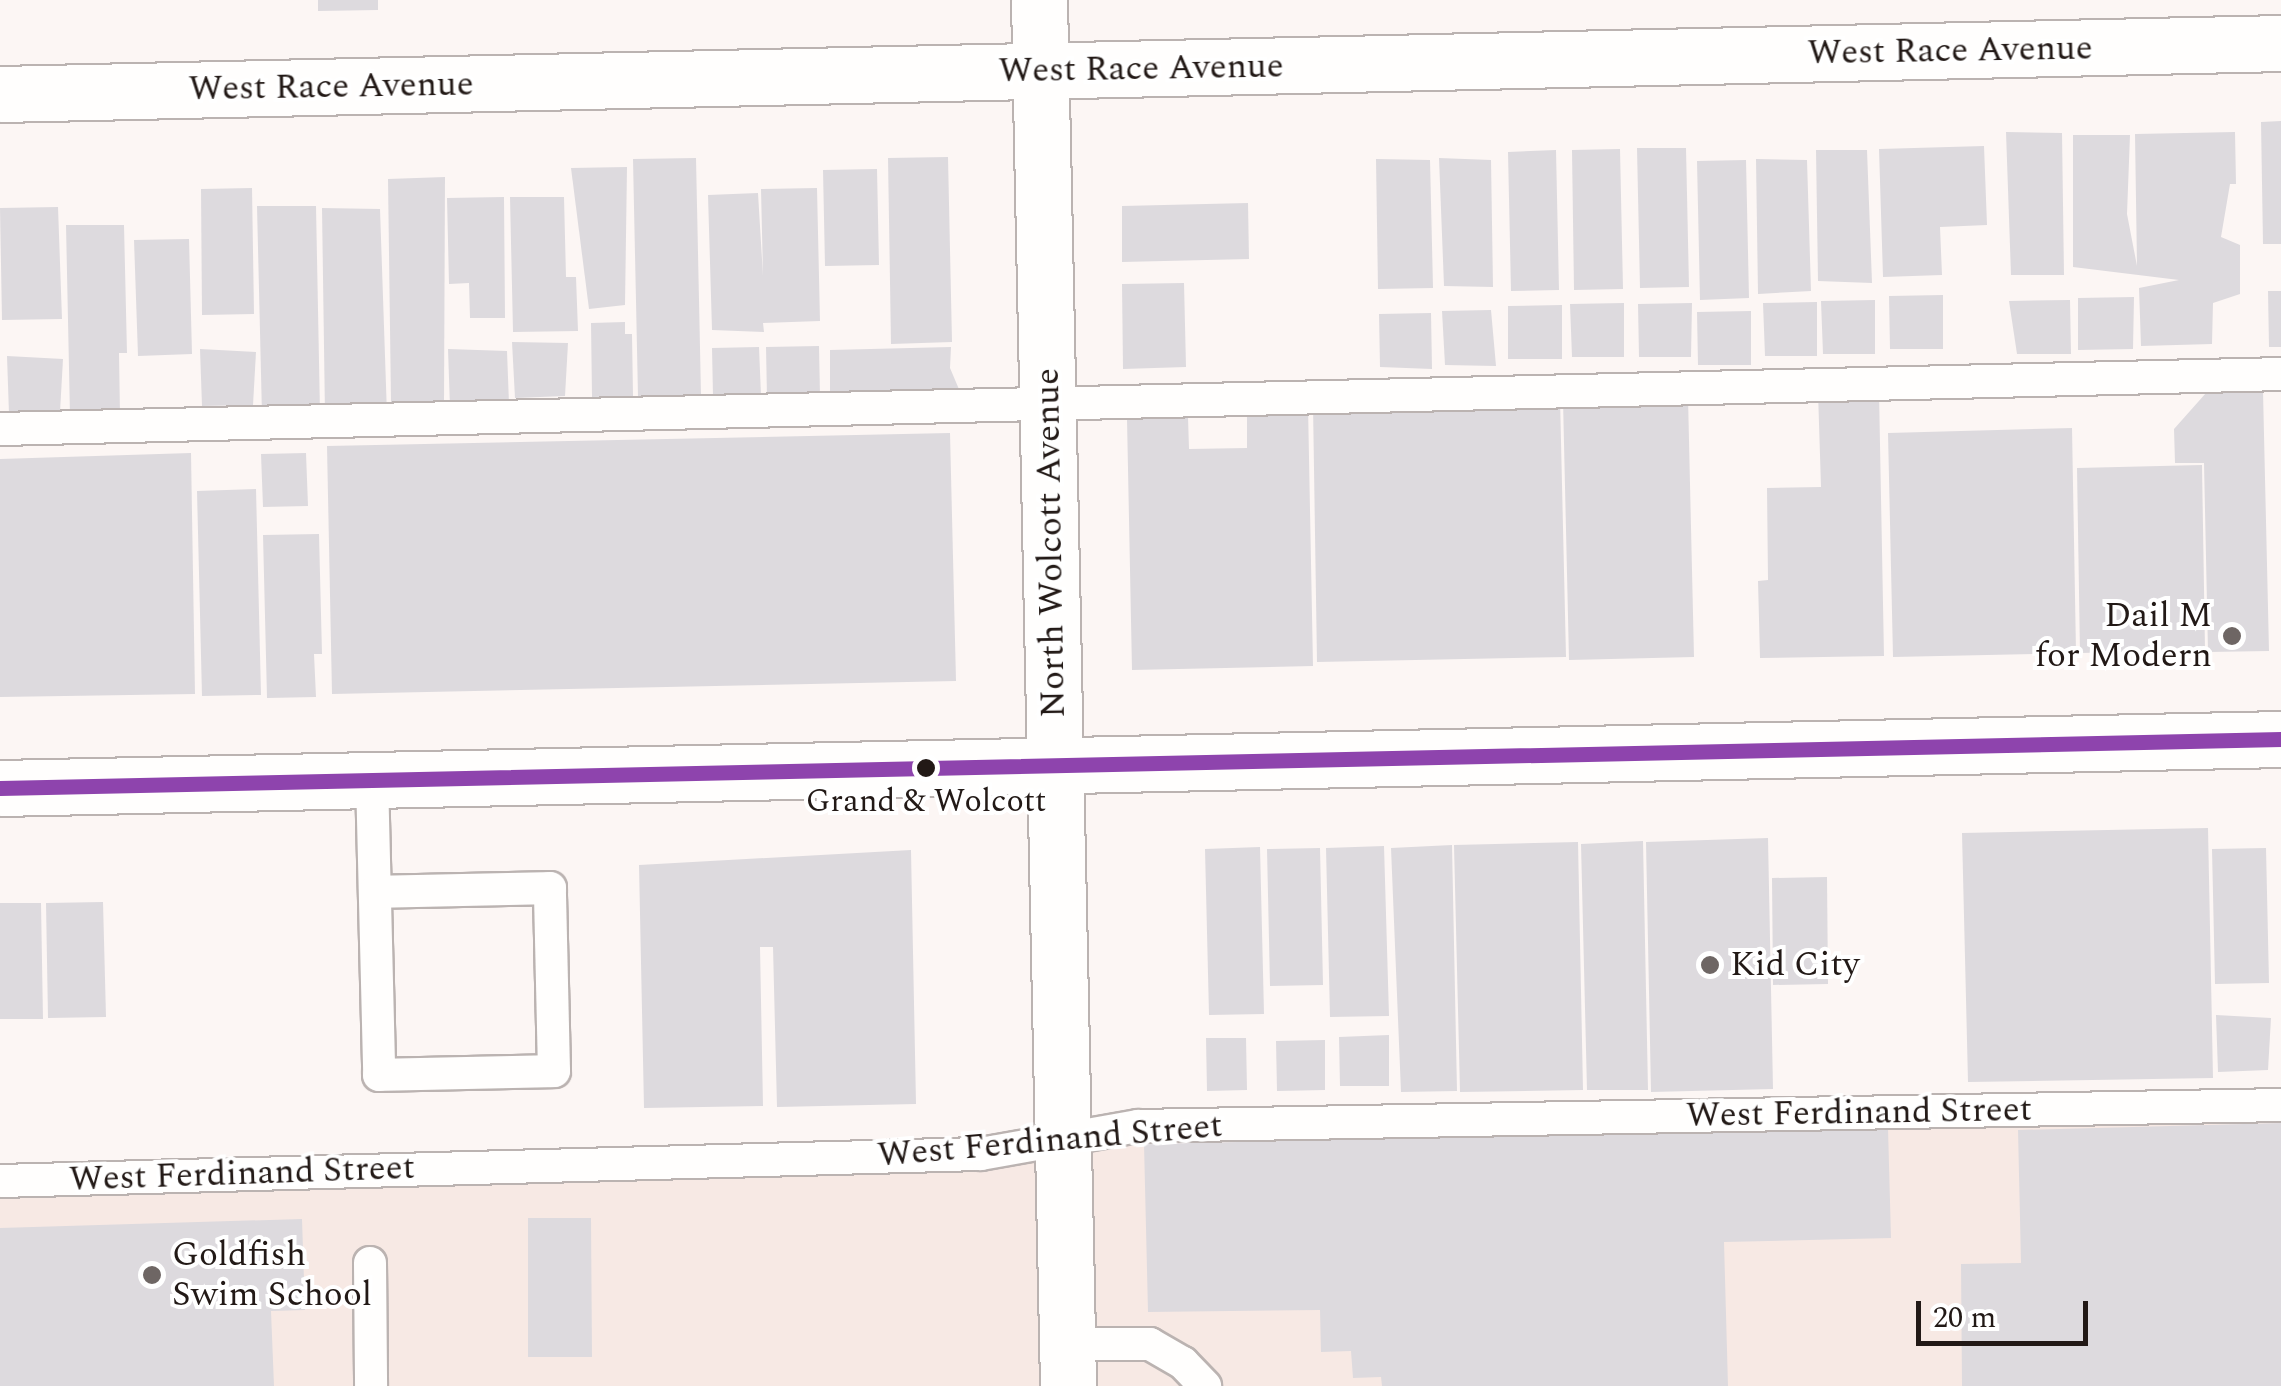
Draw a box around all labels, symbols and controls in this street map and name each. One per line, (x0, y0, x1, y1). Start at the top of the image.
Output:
street label: West Race Avenue (1807, 28, 2093, 74)
street label: West Race Avenue (998, 46, 1284, 92)
street label: West Race Avenue (188, 64, 474, 110)
street label: North Wolcott Avenue (1027, 368, 1075, 718)
place label: Dail M for Modern (2035, 595, 2212, 677)
marker: Dail M for Modern (2221, 625, 2243, 647)
marker: Grand & Wolcott (916, 758, 936, 778)
place label: Grand & Wolcott (806, 783, 1046, 821)
place label: Kid City (1730, 944, 1860, 986)
marker: Kid City (1699, 954, 1721, 976)
street label: West Ferdinand Street (1686, 1089, 2032, 1137)
street label: West Ferdinand Street (876, 1105, 1224, 1177)
street label: West Ferdinand Street (68, 1147, 416, 1201)
place label: Goldfish Swim School (172, 1234, 372, 1316)
marker: Goldfish Swim School (141, 1264, 163, 1286)
scale bar (1921, 1281, 2094, 1343)
text: 20 m (1933, 1295, 1996, 1341)

